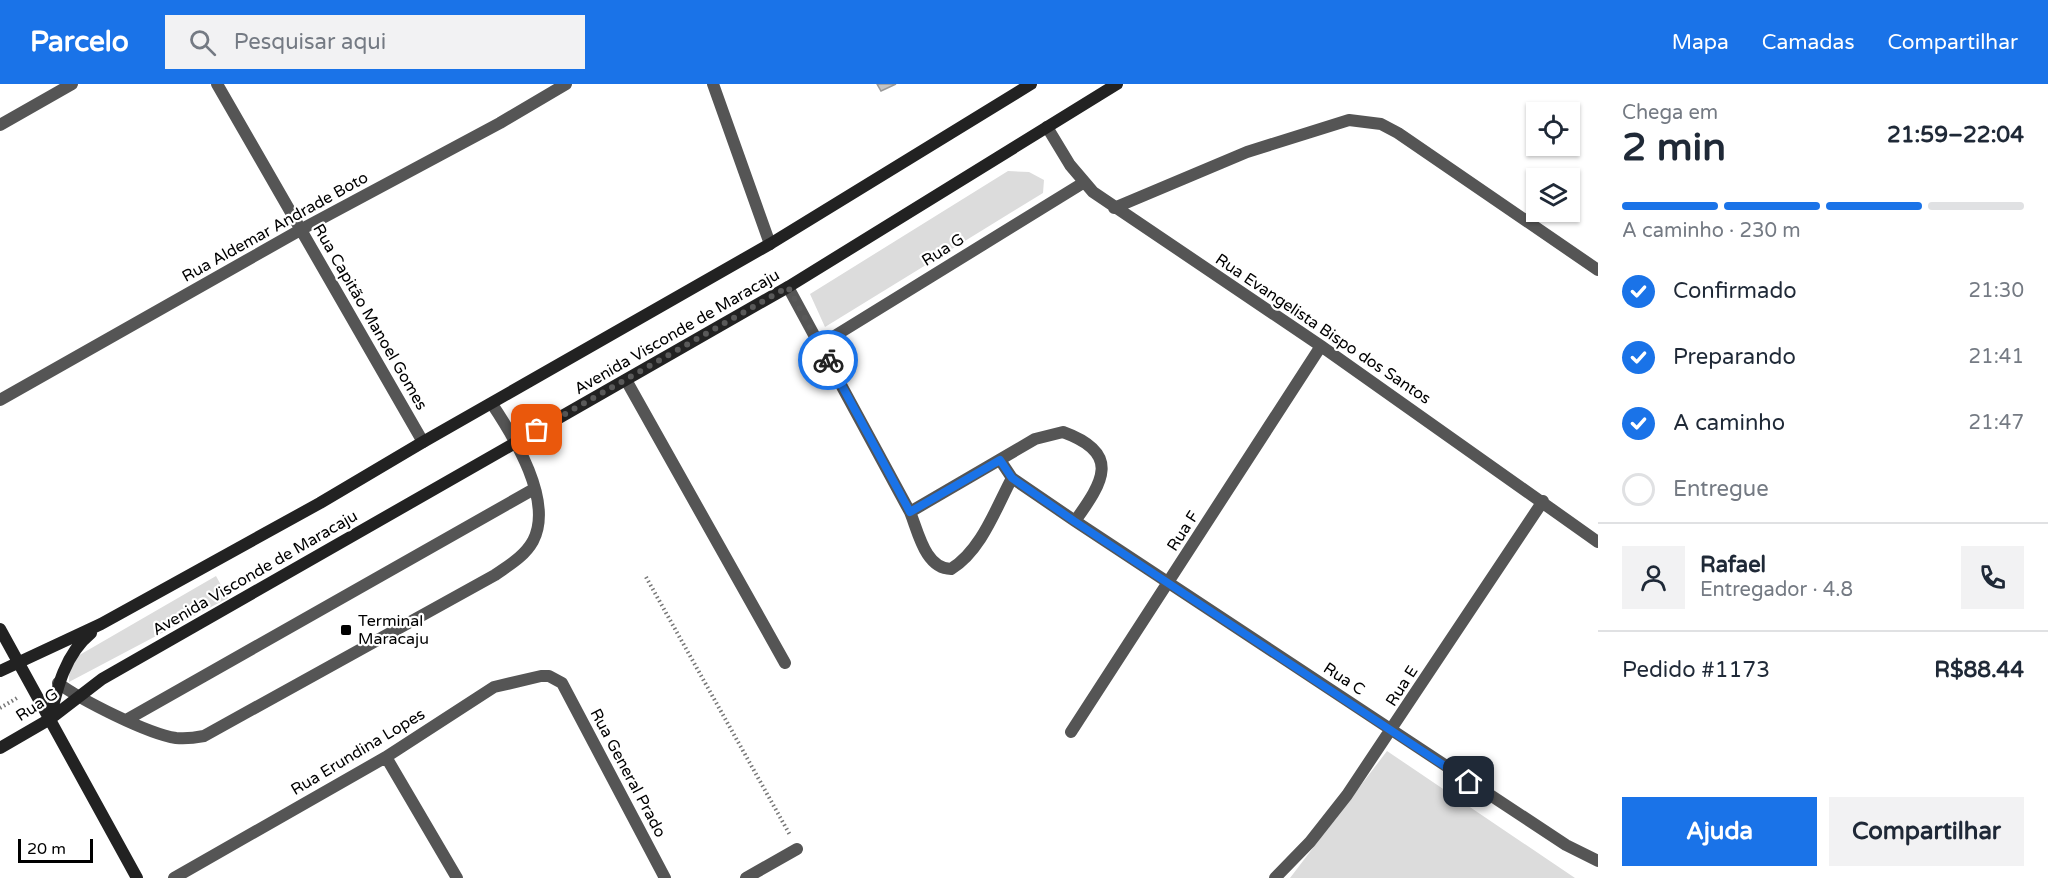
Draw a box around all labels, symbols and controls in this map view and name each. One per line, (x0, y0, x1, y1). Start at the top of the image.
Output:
search box (165, 15, 585, 69)
text: Parcelo (30, 25, 129, 59)
icon: search (186, 26, 219, 59)
text: Pesquisar aqui (234, 29, 386, 55)
text: Mapa (1672, 30, 1729, 55)
text: Camadas (1762, 30, 1854, 55)
text: Compartilhar (1887, 30, 2018, 55)
text: Chega em (1622, 101, 1718, 125)
map controls (1526, 102, 1580, 222)
button: locate (1526, 102, 1580, 156)
text: 21:59–22:04 (1887, 122, 2024, 148)
text: 2 min (1622, 124, 1726, 171)
street label: Rua Aldemar Andrade Boto (178, 167, 372, 287)
button: layers (1526, 168, 1580, 222)
text: A caminho · 230 m (1622, 219, 1801, 243)
street label: Rua Capitão Manoel Gomes (308, 220, 432, 414)
street label: Rua G (918, 229, 968, 271)
street label: Rua Evangelista Bispo dos Santos (1212, 249, 1434, 409)
street label: Avenida Visconde de Maracaju (571, 265, 783, 399)
icon: check (1622, 275, 1655, 308)
text: Confirmado (1673, 278, 1797, 304)
text: 21:30 (1969, 279, 2024, 303)
courier (798, 330, 858, 390)
icon: check (1622, 341, 1655, 374)
icon: bike (812, 344, 845, 377)
text: Preparando (1673, 344, 1796, 370)
text: 21:41 (1969, 345, 2024, 369)
pin (511, 404, 562, 455)
icon: check (1622, 407, 1655, 440)
text: A caminho (1673, 410, 1785, 436)
text: 21:47 (1969, 411, 2024, 435)
icon: bag (520, 413, 553, 446)
text: Entregue (1673, 476, 1769, 502)
street label: Avenida Visconde de Maracaju (149, 506, 361, 640)
street label: Rua F (1163, 507, 1204, 555)
button: person (1622, 546, 1685, 609)
button: phone (1961, 546, 2024, 609)
text: Rafael (1700, 552, 1766, 578)
text: Entregador · 4.8 (1700, 578, 1853, 602)
place label: Terminal Maracaju (358, 611, 429, 649)
marker: Terminal Maracaju (339, 623, 353, 637)
text: Pedido #1173 (1622, 657, 1770, 683)
text: R$88.44 (1934, 657, 2024, 683)
street label: Rua C (1320, 658, 1368, 700)
street label: Rua E (1381, 662, 1423, 710)
street label: Rua G (12, 684, 62, 726)
street label: Rua Erundina Lopes (287, 704, 429, 800)
street label: Rua General Prado (586, 705, 670, 841)
pin (1443, 756, 1494, 807)
icon: home (1452, 765, 1485, 798)
button: Ajuda (1622, 797, 1817, 866)
button: Compartilhar (1829, 797, 2024, 866)
scale bar (18, 836, 93, 864)
text: 20 m (27, 839, 66, 859)

